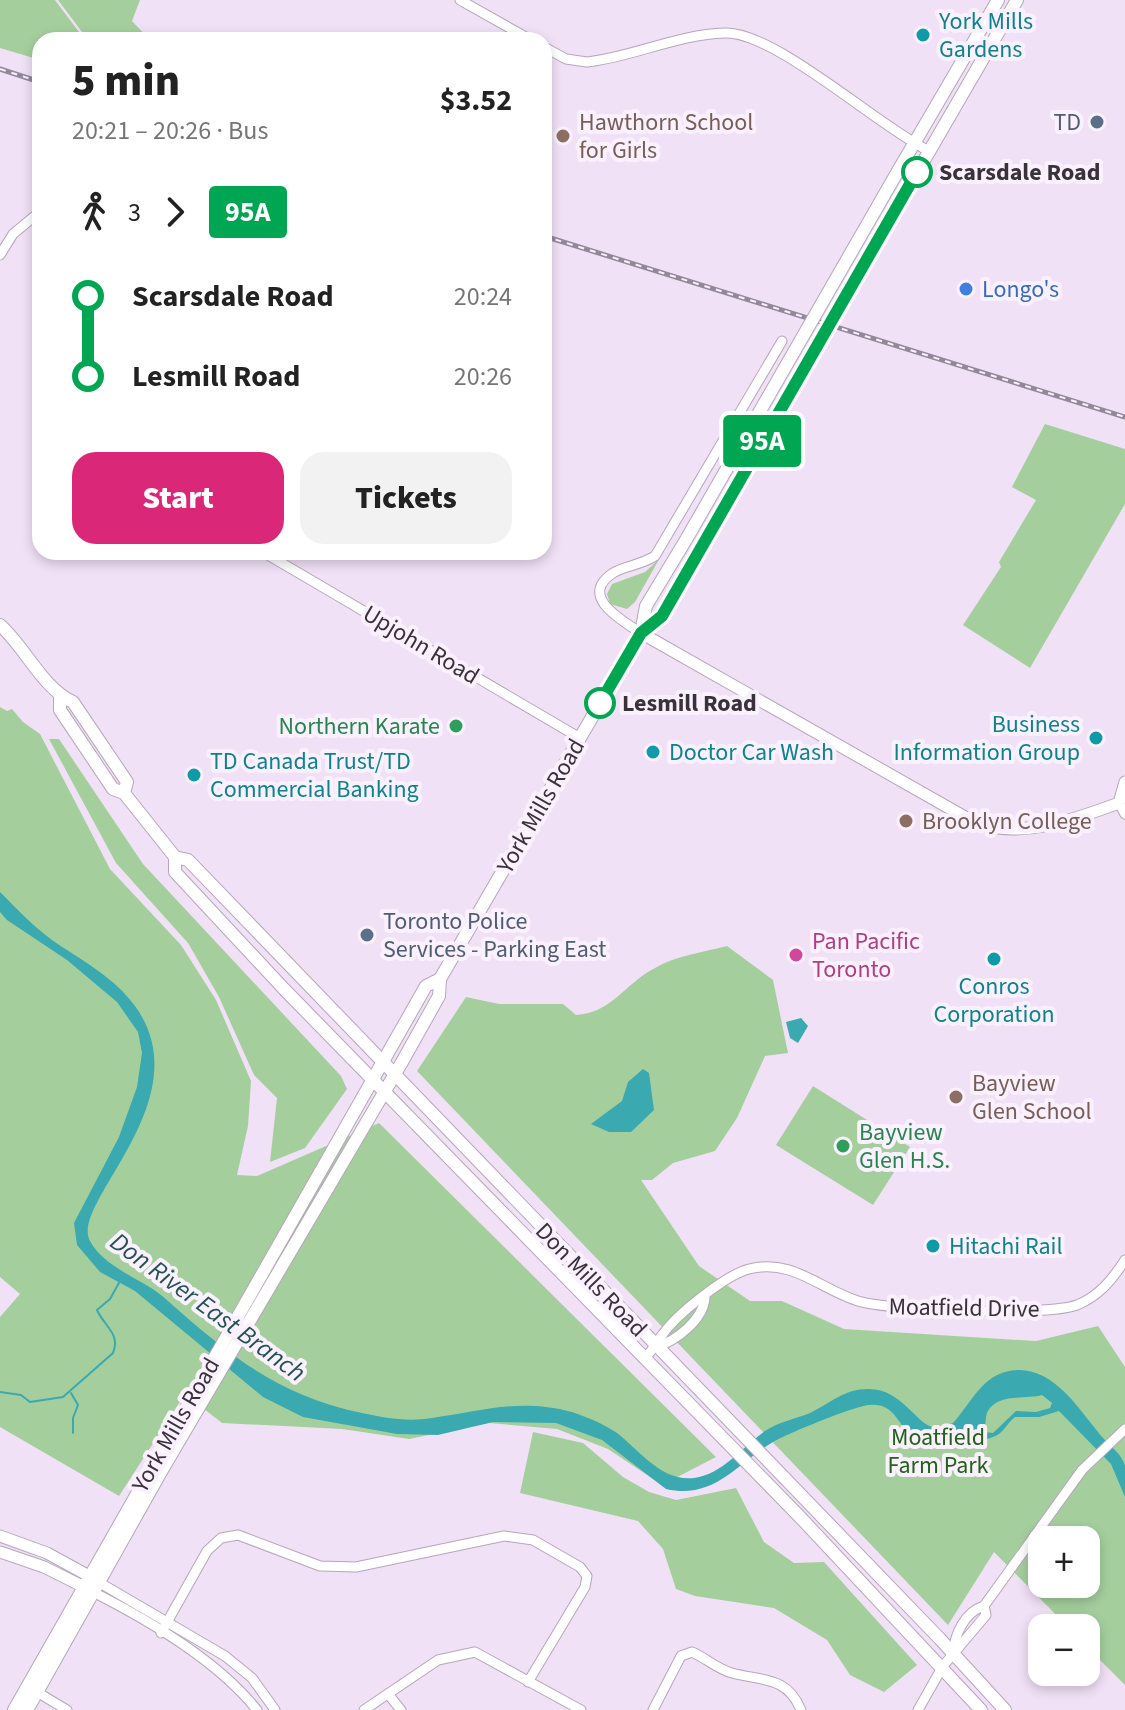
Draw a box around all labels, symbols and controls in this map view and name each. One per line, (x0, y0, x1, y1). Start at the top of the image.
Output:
place label: York Mills Gardens (938, 4, 1033, 67)
marker: York Mills Gardens (914, 26, 932, 44)
text: 5 min (72, 50, 180, 113)
text: $3.52 (440, 79, 512, 122)
place label: Hawthorn School for Girls (579, 105, 753, 168)
place label: TD (1053, 105, 1081, 140)
text: 20:21 – 20:26 · Bus (72, 112, 268, 149)
marker: TD (1088, 113, 1106, 131)
marker: Hawthorn School for Girls (554, 127, 572, 145)
place label: Scarsdale Road (939, 155, 1100, 190)
marker: Scarsdale Road (902, 157, 932, 187)
icon: walk (72, 190, 116, 234)
icon: forward (153, 190, 197, 234)
text: 95A (225, 192, 271, 232)
text: 3 (128, 194, 141, 231)
place label: Longo's (982, 272, 1059, 307)
text: Scarsdale Road (132, 275, 334, 318)
text: 20:24 (454, 278, 512, 315)
marker: Longo's (957, 280, 975, 298)
text: Lesmill Road (132, 355, 301, 398)
text: 20:26 (454, 358, 512, 395)
line badge: 95A (716, 415, 808, 467)
text: 95A (739, 421, 785, 461)
button: Start (72, 452, 284, 544)
button: Tickets (300, 452, 512, 544)
street label: Upjohn Road (356, 596, 486, 694)
place label: Lesmill Road (622, 686, 757, 721)
marker: Lesmill Road (585, 688, 615, 718)
place label: Business Information Group (894, 707, 1080, 770)
place label: Northern Karate (279, 709, 440, 744)
marker: Northern Karate (447, 717, 465, 735)
marker: Business Information Group (1087, 729, 1105, 747)
street label: York Mills Road (488, 732, 594, 881)
place label: Doctor Car Wash (669, 735, 834, 770)
marker: Doctor Car Wash (644, 743, 662, 761)
place label: TD Canada Trust/TD Commercial Banking (210, 744, 419, 807)
marker: TD Canada Trust/TD Commercial Banking (185, 766, 203, 784)
place label: Brooklyn College (922, 804, 1092, 839)
marker: Brooklyn College (897, 812, 915, 830)
place label: Toronto Police Services - Parking East (383, 904, 606, 967)
place label: Pan Pacific Toronto (812, 924, 920, 987)
marker: Toronto Police Services - Parking East (358, 926, 376, 944)
marker: Pan Pacific Toronto (787, 946, 805, 964)
marker: Conros Corporation (985, 950, 1003, 968)
place label: Conros Corporation (933, 969, 1055, 1032)
place label: Bayview Glen School (972, 1066, 1092, 1129)
marker: Bayview Glen School (947, 1088, 965, 1106)
place label: Bayview Glen H.S. (859, 1115, 950, 1178)
marker: Bayview Glen H.S. (834, 1137, 852, 1155)
street label: Don Mills Road (527, 1215, 655, 1345)
water label: Don River East Branch (103, 1223, 313, 1391)
place label: Hitachi Rail (949, 1229, 1063, 1264)
marker: Hitachi Rail (924, 1237, 942, 1255)
street label: Moatfield Drive (888, 1289, 1040, 1327)
street label: York Mills Road (123, 1351, 229, 1500)
park label: Moatfield Farm Park (887, 1420, 989, 1483)
map controls (1028, 1526, 1100, 1686)
button: + (1028, 1526, 1100, 1598)
button: − (1028, 1614, 1100, 1686)

